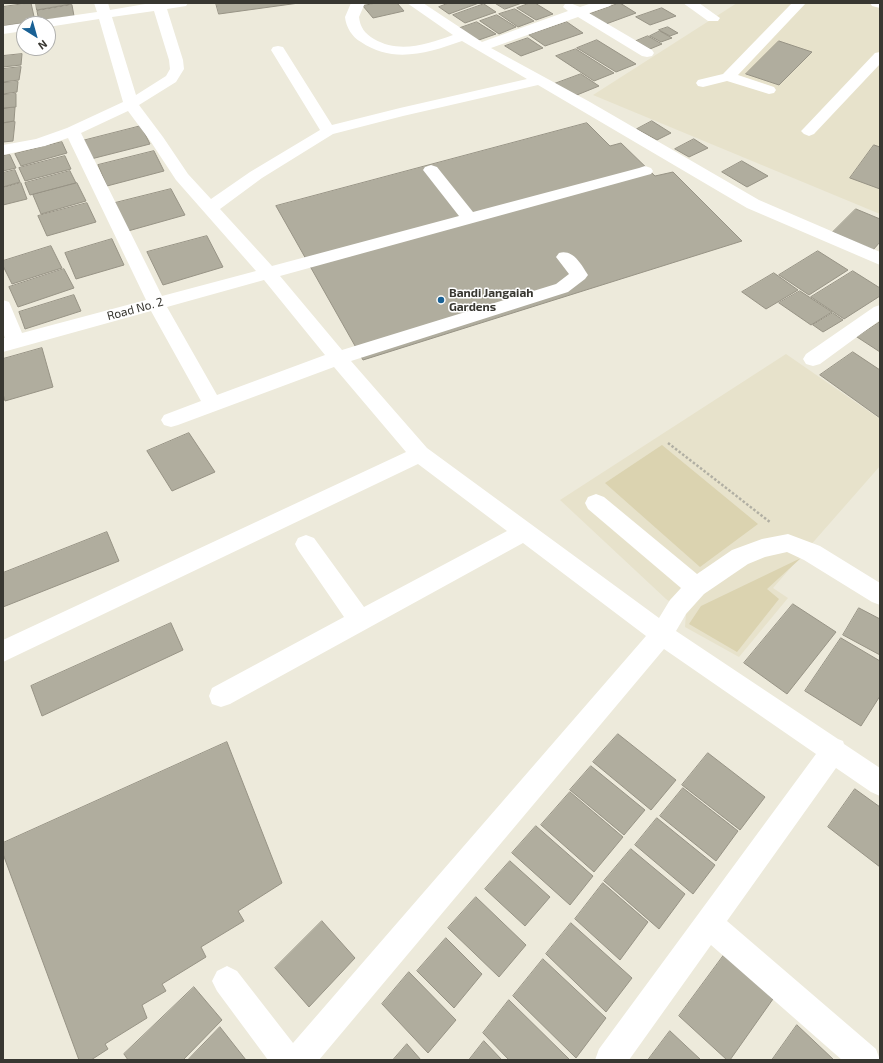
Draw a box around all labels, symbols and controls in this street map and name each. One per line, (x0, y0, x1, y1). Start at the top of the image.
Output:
north arrow (16, 16, 56, 56)
text: N (36, 38, 50, 53)
place label: Bandi Jangaiah Gardens (449, 286, 533, 314)
street label: Road No. 2 (105, 295, 165, 323)
marker: Bandi Jangaiah Gardens (436, 295, 446, 305)

